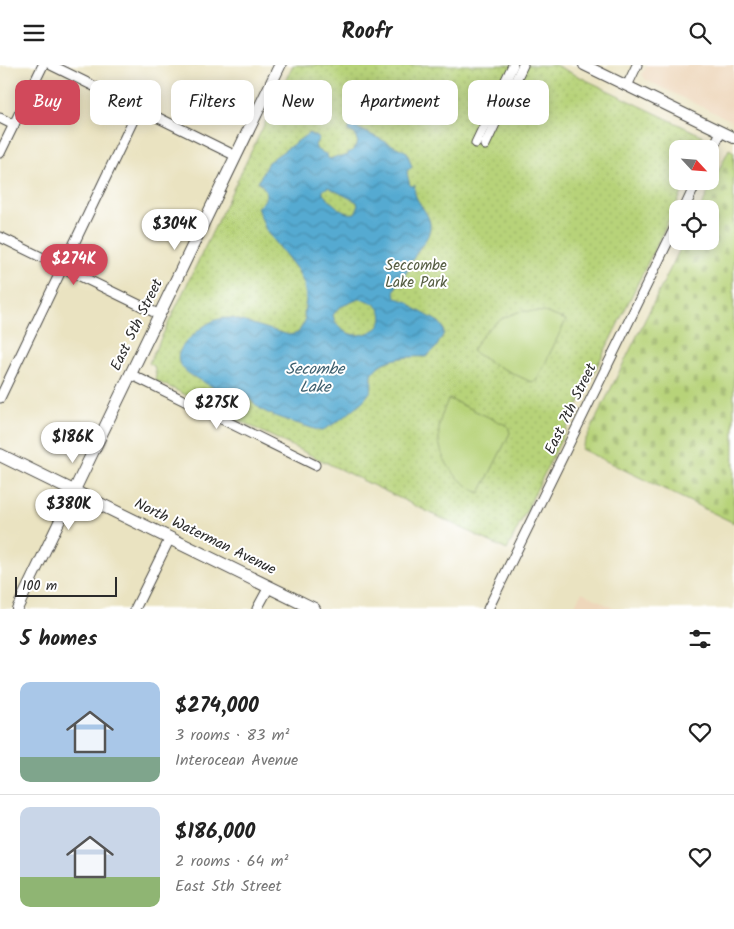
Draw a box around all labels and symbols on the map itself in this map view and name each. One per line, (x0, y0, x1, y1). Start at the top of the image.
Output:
north arrow (669, 140, 719, 190)
pin: $304K (140, 209, 210, 251)
pin: $274K (39, 243, 109, 286)
park label: Seccombe Lake Park (385, 254, 448, 295)
street label: East 5th Street (104, 275, 170, 375)
water label: Secombe Lake (286, 357, 346, 400)
street label: East 7th Street (539, 359, 604, 459)
pin: $275K (182, 387, 252, 430)
pin: $186K (38, 421, 108, 464)
pin: $380K (34, 489, 104, 531)
street label: North Waterman Avenue (130, 492, 280, 582)
scale bar (15, 574, 118, 597)

